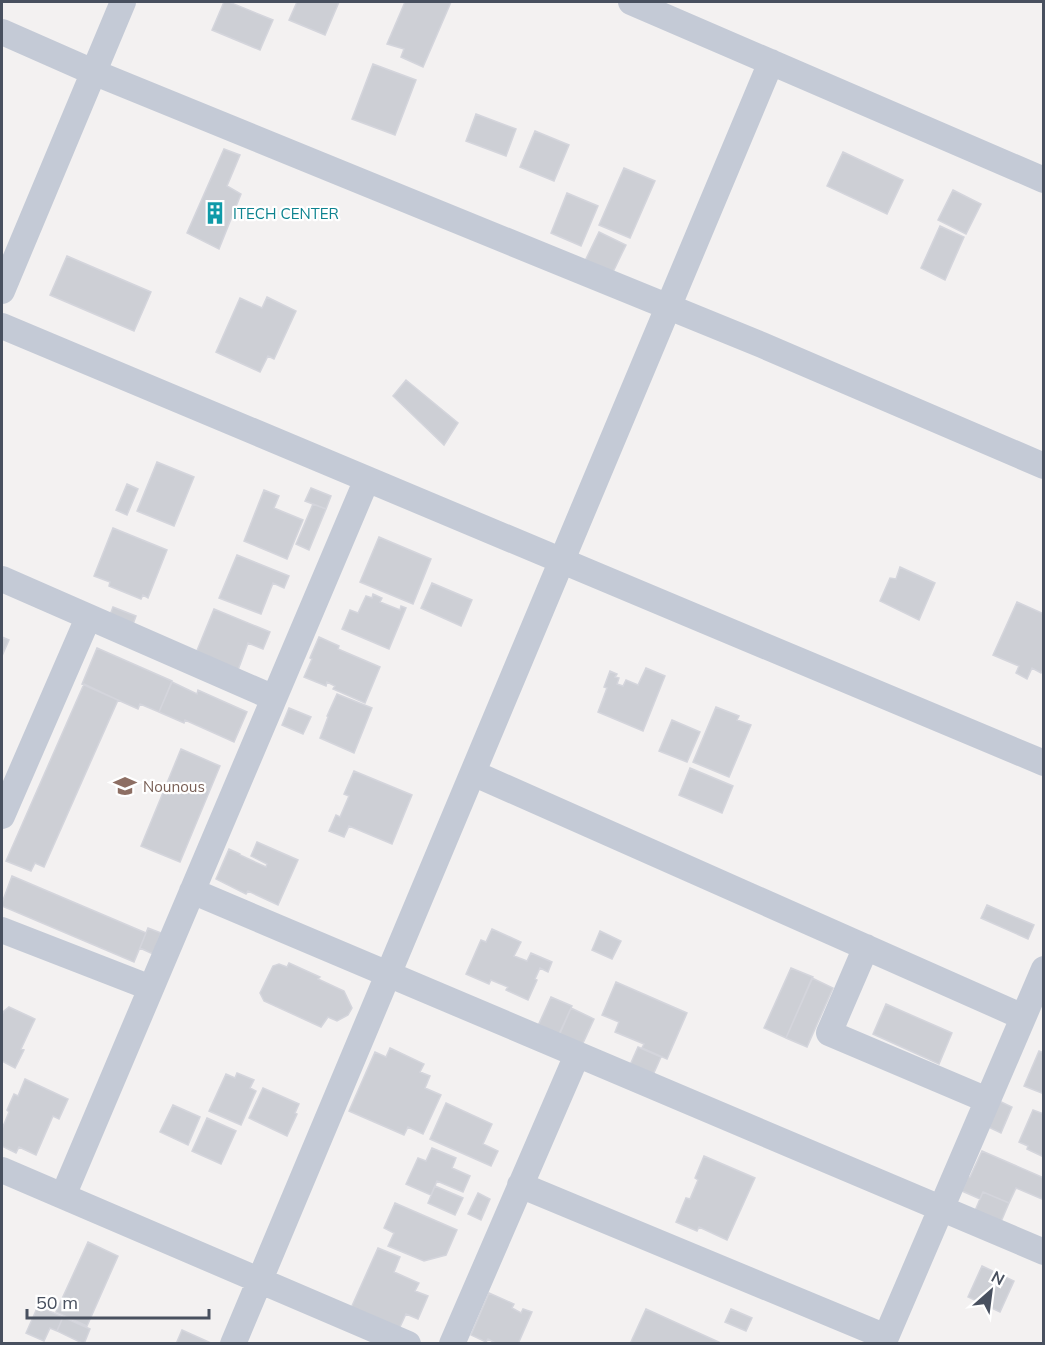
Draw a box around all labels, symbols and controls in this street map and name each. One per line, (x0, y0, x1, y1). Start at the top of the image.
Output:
building icon: ITECH CENTER (202, 200, 228, 226)
place label: ITECH CENTER (233, 204, 339, 223)
school or university icon: Nounous (112, 773, 138, 799)
place label: Nounous (143, 777, 205, 796)
north arrow (961, 1261, 1021, 1321)
text: N (988, 1266, 1008, 1289)
scale bar (27, 1282, 208, 1320)
text: 50 m (36, 1291, 78, 1314)

